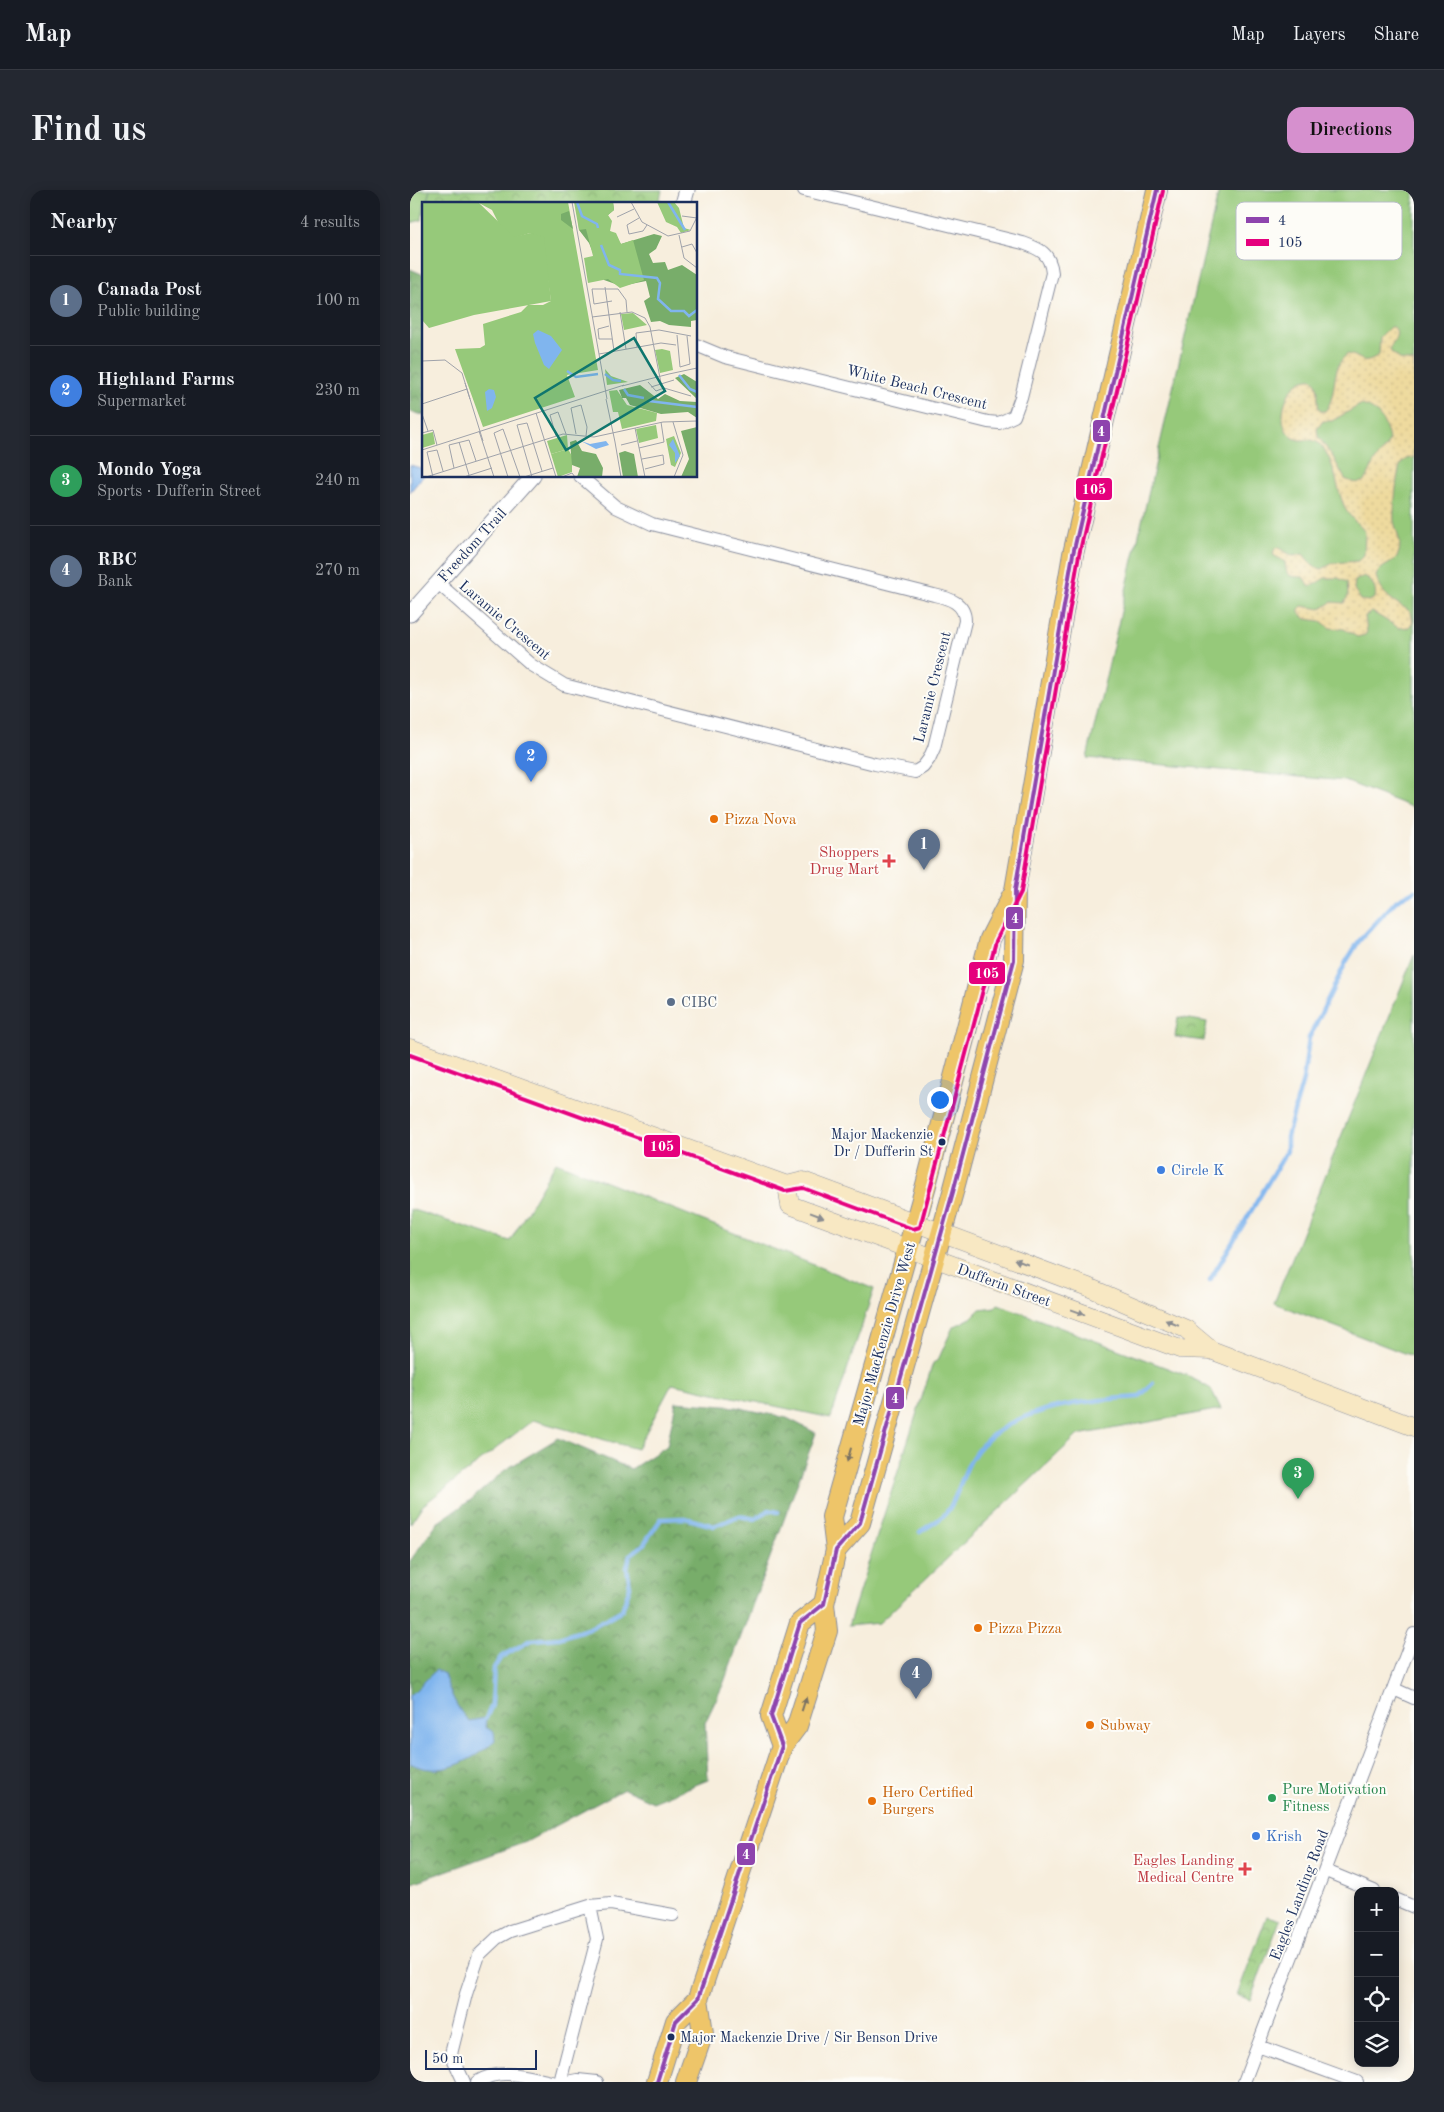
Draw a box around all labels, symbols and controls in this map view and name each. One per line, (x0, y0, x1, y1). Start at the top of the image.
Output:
text: Map (25, 23, 72, 47)
text: Map (1231, 26, 1265, 44)
text: Layers (1293, 26, 1345, 44)
text: Share (1373, 26, 1419, 44)
button: Directions (1287, 107, 1414, 153)
text: Find us (30, 113, 146, 148)
inset map (422, 202, 698, 478)
legend (1236, 202, 1402, 260)
text: Nearby (50, 212, 118, 233)
text: 4 (1278, 214, 1286, 228)
text: 4 results (300, 215, 360, 231)
text: 105 (1278, 236, 1302, 250)
text: Canada Post (97, 281, 202, 300)
text: 1 (61, 293, 71, 309)
text: 100 m (315, 293, 360, 309)
text: Public building (97, 304, 200, 320)
street label: White Beach Crescent (845, 364, 989, 413)
text: Highland Farms (97, 371, 234, 390)
text: 2 (61, 383, 71, 399)
text: 230 m (315, 383, 360, 399)
text: Supermarket (97, 394, 186, 410)
line badge: 4 (1092, 419, 1111, 443)
text: 4 (1097, 425, 1105, 439)
text: Mondo Yoga (97, 461, 202, 480)
text: 3 (61, 473, 71, 489)
text: 240 m (315, 473, 360, 489)
line badge: 105 (1075, 477, 1113, 501)
text: 105 (1082, 483, 1106, 497)
text: Sports · Dufferin Street (97, 484, 261, 500)
street label: Freedom Trail (436, 506, 510, 586)
text: RBC (97, 551, 137, 570)
text: 4 (61, 563, 71, 579)
text: 270 m (315, 563, 360, 579)
text: Bank (97, 574, 133, 590)
street label: Laramie Crescent (455, 579, 553, 664)
street label: Laramie Crescent (912, 630, 955, 745)
pin: 2 (515, 741, 547, 782)
marker: Pizza Nova (708, 813, 720, 825)
place label: Pizza Nova (724, 813, 797, 828)
pin: 1 (908, 829, 940, 870)
place label: Shoppers Drug Mart (809, 846, 879, 878)
marker: Shoppers Drug Mart (883, 855, 895, 867)
line badge: 4 (1005, 906, 1024, 930)
text: 4 (1011, 912, 1019, 926)
line badge: 105 (968, 961, 1006, 985)
text: 105 (975, 967, 999, 981)
marker: CIBC (665, 996, 677, 1008)
place label: CIBC (681, 996, 717, 1011)
your location (927, 1087, 953, 1113)
place label: Major Mackenzie Dr / Dufferin St (831, 1128, 933, 1159)
line badge: 105 (643, 1134, 681, 1158)
marker: Major Mackenzie Dr / Dufferin St (937, 1137, 947, 1147)
text: 105 (650, 1140, 674, 1154)
marker: Circle K (1155, 1164, 1167, 1176)
place label: Circle K (1171, 1164, 1224, 1179)
one-way arrow (810, 1211, 825, 1219)
street label: Major MacKenzie Drive West (852, 1241, 919, 1428)
one-way arrow (1013, 1258, 1028, 1266)
street label: Dufferin Street (955, 1262, 1052, 1310)
one-way arrow (1071, 1308, 1086, 1316)
one-way arrow (1165, 1318, 1179, 1326)
line badge: 4 (885, 1386, 905, 1410)
text: 4 (891, 1392, 899, 1406)
one-way arrow (845, 1447, 853, 1462)
pin: 3 (1282, 1458, 1314, 1499)
marker: Pizza Pizza (972, 1622, 984, 1634)
place label: Pizza Pizza (988, 1622, 1063, 1637)
pin: 4 (900, 1658, 932, 1699)
one-way arrow (801, 1696, 809, 1711)
marker: Subway (1084, 1719, 1096, 1731)
place label: Subway (1100, 1719, 1151, 1734)
place label: Pure Motivation Fitness (1282, 1783, 1387, 1815)
place label: Hero Certified Burgers (882, 1786, 974, 1818)
marker: Pure Motivation Fitness (1266, 1792, 1278, 1804)
marker: Hero Certified Burgers (866, 1795, 878, 1807)
street label: Eagles Landing Road (1269, 1828, 1332, 1963)
marker: Krish (1250, 1830, 1262, 1842)
place label: Krish (1266, 1830, 1302, 1845)
line badge: 4 (736, 1842, 756, 1866)
text: 4 (742, 1848, 750, 1862)
place label: Eagles Landing Medical Centre (1133, 1854, 1234, 1886)
marker: Eagles Landing Medical Centre (1238, 1862, 1252, 1876)
map controls (1354, 1887, 1399, 2067)
button: + (1354, 1887, 1399, 1932)
button: − (1354, 1932, 1399, 1977)
button: locate (1354, 1977, 1399, 2022)
button: layers (1354, 2022, 1399, 2067)
place label: Major Mackenzie Drive / Sir Benson Drive (680, 2031, 938, 2045)
marker: Major Mackenzie Drive / Sir Benson Drive (666, 2032, 676, 2042)
scale bar (425, 2047, 538, 2070)
text: 50 m (432, 2052, 463, 2066)

